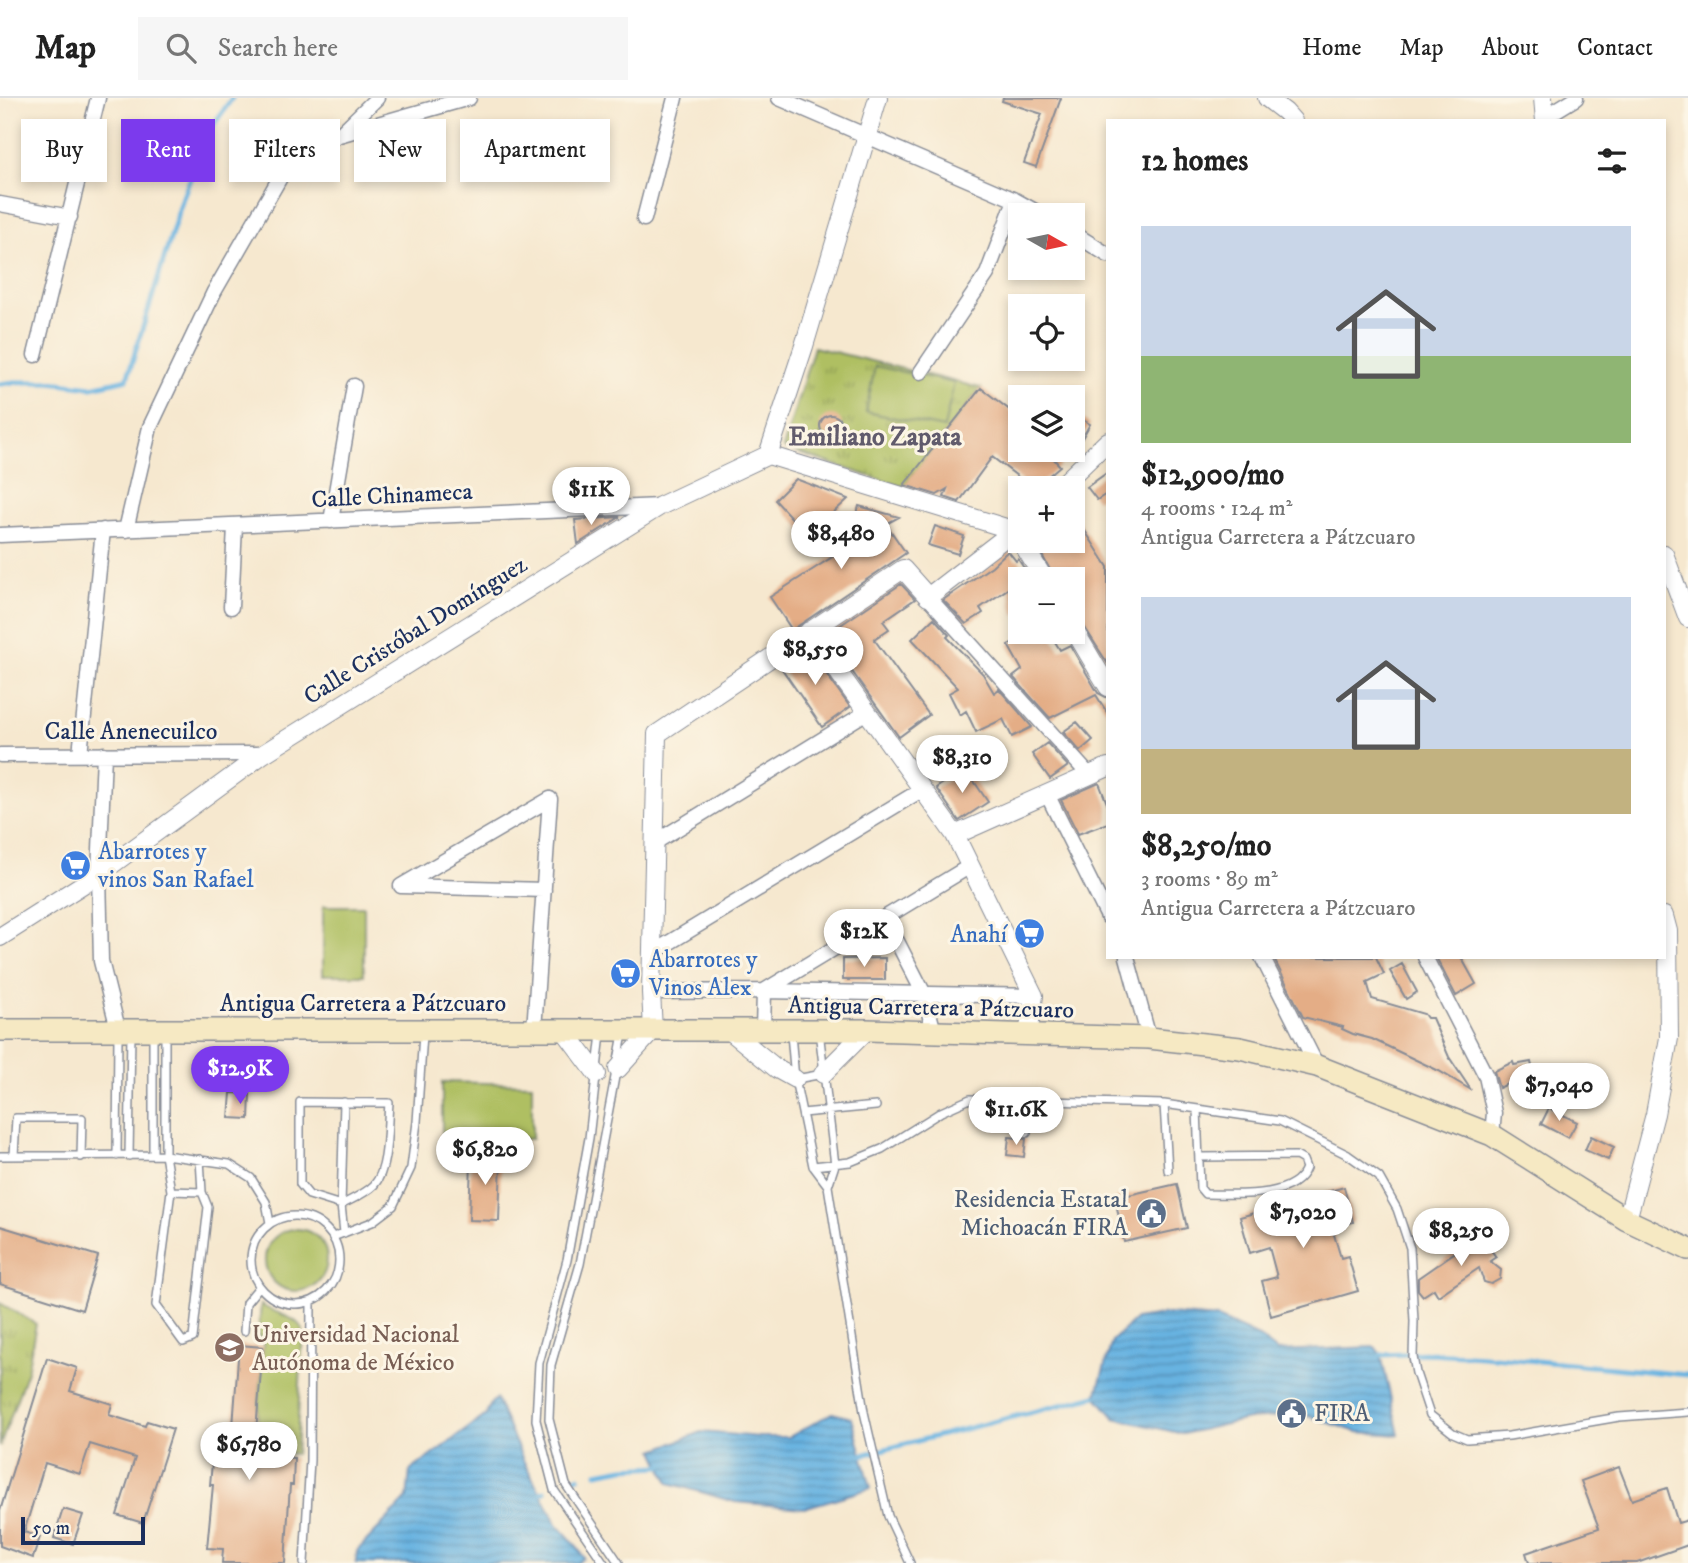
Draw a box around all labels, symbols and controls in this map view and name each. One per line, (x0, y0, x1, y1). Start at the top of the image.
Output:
search box (138, 17, 628, 80)
text: Map (35, 28, 96, 69)
icon: search (162, 29, 200, 67)
text: Search here (218, 32, 338, 65)
text: Home (1302, 33, 1361, 63)
text: Map (1399, 33, 1444, 63)
text: About (1482, 33, 1539, 63)
text: Contact (1577, 33, 1653, 63)
chip: Buy (21, 119, 107, 182)
chip: Rent (121, 119, 215, 182)
chip: Filters (229, 119, 340, 182)
chip: New (354, 119, 446, 182)
chip: Apartment (460, 119, 610, 182)
icon: filters (1593, 142, 1631, 180)
text: 12 homes (1141, 143, 1248, 180)
north arrow (1008, 203, 1085, 280)
map controls (1008, 203, 1085, 644)
icon: home (1323, 271, 1449, 397)
button: locate (1008, 294, 1085, 371)
button: layers (1008, 385, 1085, 462)
district label: Emiliano Zapata (788, 421, 963, 454)
text: $12,900/mo (1141, 457, 1284, 494)
pin: $11K (550, 468, 632, 527)
text: $11K (568, 475, 614, 504)
button: + (1008, 476, 1085, 553)
street label: Calle Chinameca (311, 477, 474, 515)
text: 4 rooms · 124 m² (1141, 494, 1292, 523)
pin: $8,480 (784, 512, 898, 571)
text: $8,480 (807, 519, 875, 548)
text: Antigua Carretera a Pátzcuaro (1141, 523, 1415, 552)
street label: Calle Cristóbal Domínguez (298, 550, 533, 712)
button: − (1008, 567, 1085, 644)
pin: $8,550 (758, 628, 872, 687)
text: $8,550 (782, 635, 848, 664)
icon: home (1323, 642, 1449, 768)
street label: Calle Anenecuilco (45, 717, 217, 747)
pin: $8,310 (905, 736, 1019, 795)
text: $8,310 (932, 743, 992, 772)
text: $8,250/mo (1141, 828, 1271, 865)
place label: Abarrotes y vinos San Rafael (97, 837, 254, 895)
supermarket icon: Abarrotes y vinos San Rafael (58, 848, 92, 882)
text: 3 rooms · 89 m² (1141, 865, 1278, 894)
text: Antigua Carretera a Pátzcuaro (1141, 894, 1415, 923)
pin: $12K (823, 910, 905, 969)
text: $12K (840, 917, 888, 946)
supermarket icon: Anahí (1013, 917, 1047, 951)
place label: Anahí (950, 920, 1009, 950)
place label: Abarrotes y Vinos Alex (648, 945, 758, 1003)
supermarket icon: Abarrotes y Vinos Alex (609, 956, 643, 990)
street label: Antigua Carretera a Pátzcuaro (220, 989, 506, 1019)
street label: Antigua Carretera a Pátzcuaro (788, 991, 1074, 1025)
pin: $12.9K (183, 1046, 297, 1106)
text: $12.9K (207, 1054, 273, 1083)
pin: $7,040 (1502, 1063, 1616, 1123)
text: $7,040 (1525, 1071, 1593, 1100)
pin: $11.6K (959, 1088, 1073, 1147)
text: $11.6K (984, 1095, 1048, 1124)
pin: $6,820 (428, 1128, 542, 1187)
text: $6,820 (452, 1135, 518, 1164)
place label: Residencia Estatal Michoacán FIRA (954, 1185, 1129, 1243)
pin: $7,020 (1246, 1190, 1360, 1250)
public building icon: Residencia Estatal Michoacán FIRA (1134, 1196, 1168, 1230)
text: $7,020 (1270, 1198, 1336, 1227)
pin: $8,250 (1404, 1208, 1518, 1268)
text: $8,250 (1428, 1216, 1494, 1245)
place label: Universidad Nacional Autónoma de México (252, 1320, 460, 1378)
school or university icon: Universidad Nacional Autónoma de México (212, 1331, 246, 1365)
public building icon: FIRA (1274, 1396, 1308, 1430)
place label: FIRA (1314, 1399, 1371, 1429)
pin: $6,780 (192, 1422, 306, 1482)
text: $6,780 (216, 1430, 282, 1459)
scale bar (21, 1514, 145, 1546)
text: 50 m (32, 1517, 70, 1540)

